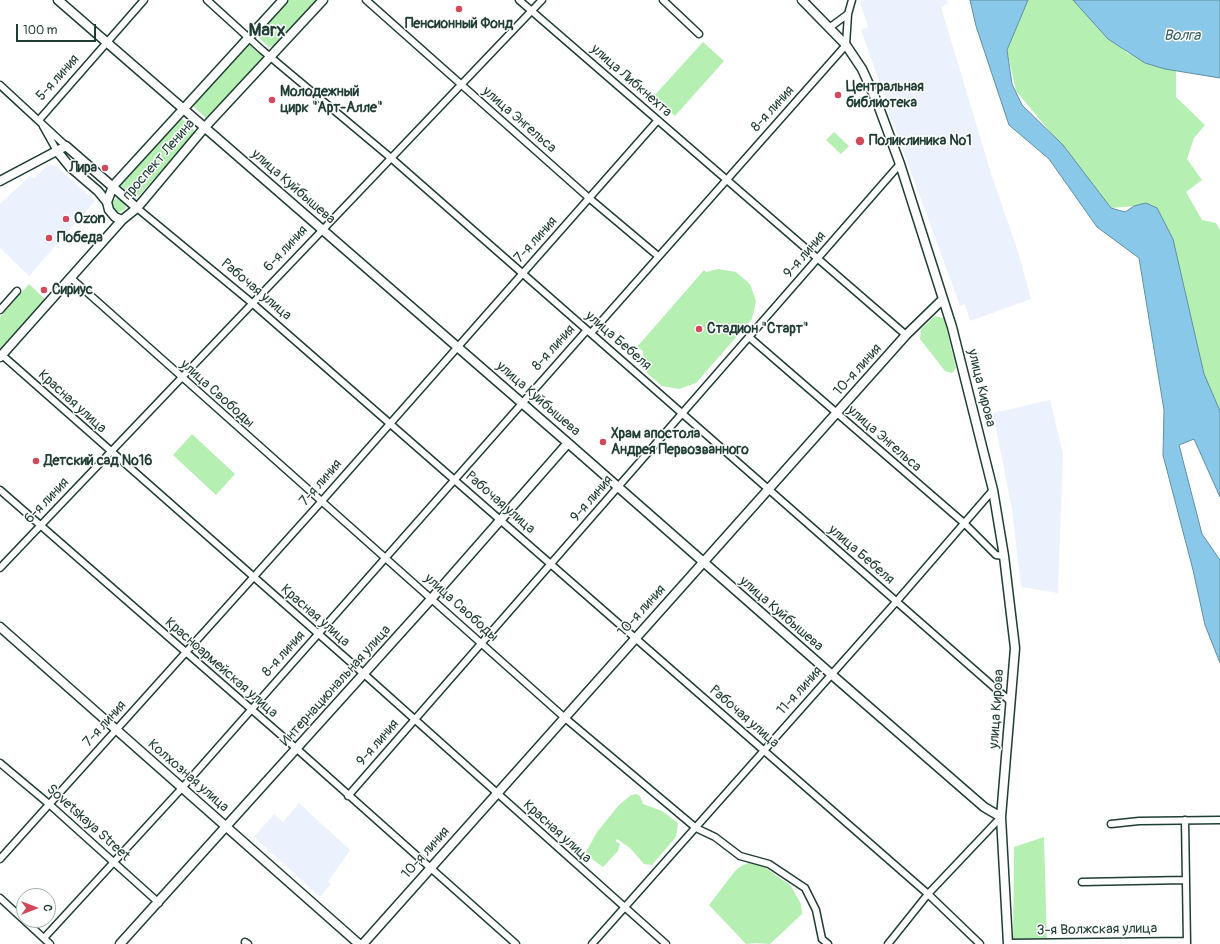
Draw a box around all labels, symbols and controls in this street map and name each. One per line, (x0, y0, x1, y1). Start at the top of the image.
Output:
marker: Пенсионный Фонд (454, 4, 464, 14)
scale bar (18, 16, 98, 42)
place label: Пенсионный Фонд (405, 16, 513, 32)
district label: Marx (249, 20, 285, 42)
text: 100 m (23, 23, 57, 38)
water label: Волга (1164, 27, 1200, 45)
street label: улица Либкнехта (587, 41, 675, 121)
street label: 5-я линия (33, 51, 83, 105)
place label: Центральная библиотека (846, 79, 924, 112)
street label: улица Энгельса (479, 83, 559, 157)
street label: 8-я линия (748, 83, 798, 135)
place label: Молодежный цирк "Арт-Алле" (280, 84, 383, 116)
marker: Центральная библиотека (833, 90, 843, 100)
marker: Молодежный цирк "Арт-Алле" (267, 95, 277, 105)
street label: проспект Ленина (119, 116, 199, 204)
place label: Поликлиника №1 (869, 133, 972, 149)
marker: Поликлиника №1 (854, 135, 866, 147)
street label: улица Куйбышева (248, 146, 338, 228)
place label: Лира (69, 160, 97, 176)
marker: Лира (100, 163, 110, 173)
place label: Ozon (74, 211, 105, 227)
street label: 7-я линия (511, 213, 561, 267)
marker: Ozon (61, 214, 71, 224)
street label: 6-я линия (260, 222, 312, 276)
street label: 9-я линия (780, 228, 830, 282)
place label: Победа (57, 230, 103, 246)
marker: Победа (44, 233, 54, 243)
street label: Рабочая улица (217, 256, 295, 324)
place label: Сириус (52, 282, 93, 298)
marker: Сириус (39, 285, 49, 295)
street label: улица Бебеля (582, 308, 654, 374)
place label: Стадион "Старт" (707, 321, 808, 337)
street label: 8-я линия (529, 322, 579, 374)
marker: Стадион "Старт" (694, 324, 704, 334)
street label: 10-я линия (830, 341, 886, 399)
street label: улица Кирова (963, 347, 999, 429)
street label: улица Свободы (176, 356, 258, 432)
street label: улица Куйбышева (493, 358, 583, 440)
street label: Красная улица (34, 367, 110, 437)
street label: улица Энгельса (844, 402, 924, 476)
place label: Храм апостола Андрея Первозванного (611, 426, 749, 458)
marker: Храм апостола Андрея Первозванного (598, 437, 608, 447)
place label: Детский сад №16 (44, 453, 152, 469)
marker: Детский сад №16 (31, 456, 41, 466)
street label: 7-я линия (296, 456, 346, 510)
street label: Рабочая улица (462, 468, 538, 538)
street label: 9-я линия (567, 472, 617, 526)
street label: 6-я линия (21, 475, 73, 527)
street label: улица Бебеля (825, 522, 897, 588)
street label: улица Свободы (420, 570, 502, 646)
street label: улица Куйбышева (736, 573, 826, 655)
street label: Красная улица (277, 581, 353, 651)
street label: 10-я линия (614, 582, 670, 640)
street label: Красноармейская улица (161, 614, 281, 722)
street label: Интернациональная улица (277, 622, 395, 750)
street label: 8-я линия (259, 628, 309, 680)
street label: 11-я линия (774, 663, 826, 719)
street label: улица Кирова (986, 669, 1008, 749)
street label: Рабочая улица (706, 682, 782, 752)
street label: 7-я линия (80, 697, 130, 751)
street label: 9-я линия (353, 716, 403, 770)
street label: Колхозная улица (144, 736, 232, 816)
street label: Sovetskaya Street (43, 781, 133, 865)
street label: Красная улица (519, 797, 595, 867)
street label: 10-я линия (398, 824, 454, 882)
north arrow (16, 888, 56, 928)
text: С (41, 905, 54, 911)
street label: 3-я Волжская улица (1037, 921, 1157, 939)

